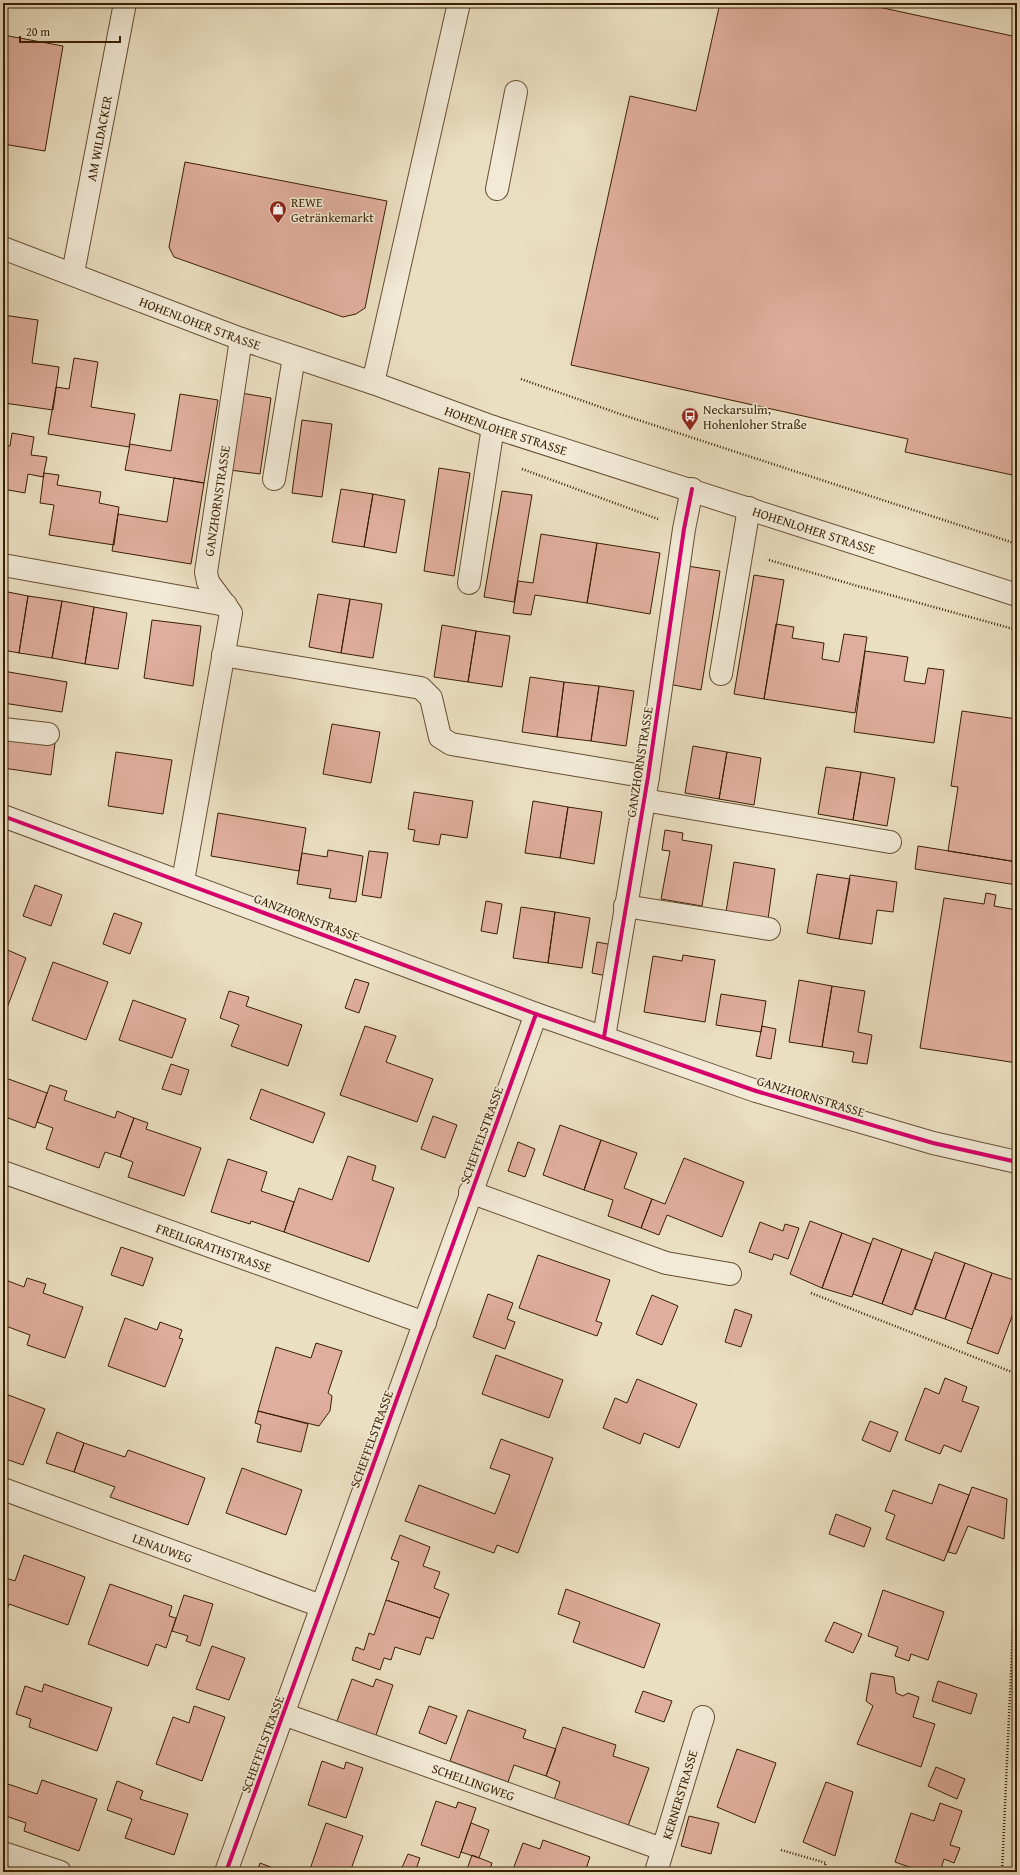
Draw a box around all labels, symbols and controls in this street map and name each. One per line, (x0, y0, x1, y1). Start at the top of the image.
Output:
scale bar (20, 18, 120, 44)
text: 20 m (26, 23, 50, 40)
street label: AM WILDACKER (82, 94, 117, 183)
place label: REWE Getränkemarkt (291, 193, 374, 227)
shop icon: REWE Getränkemarkt (268, 199, 288, 224)
street label: HOHENLOHER STRASSE (137, 292, 264, 355)
place label: Neckarsulm, Hohenloher Straße (703, 400, 807, 434)
street label: HOHENLOHER STRASSE (442, 401, 570, 460)
bus stop icon: Neckarsulm, Hohenloher Straße (680, 406, 700, 431)
street label: GANZHORNSTRASSE (199, 444, 235, 558)
street label: HOHENLOHER STRASSE (750, 502, 878, 559)
street label: GANZHORNSTRASSE (621, 705, 658, 819)
street label: GANZHORNSTRASSE (251, 889, 363, 947)
street label: GANZHORNSTRASSE (755, 1071, 867, 1122)
street label: SCHEFFELSTRASSE (455, 1083, 508, 1187)
street label: FREILIGRATHSTRASSE (153, 1219, 274, 1277)
street label: SCHEFFELSTRASSE (345, 1387, 398, 1491)
street label: LENAUWEG (130, 1528, 195, 1568)
street label: SCHEFFELSTRASSE (236, 1692, 289, 1796)
street label: KERNERSTRASSE (657, 1747, 703, 1842)
street label: SCHELLINGWEG (429, 1759, 518, 1806)

